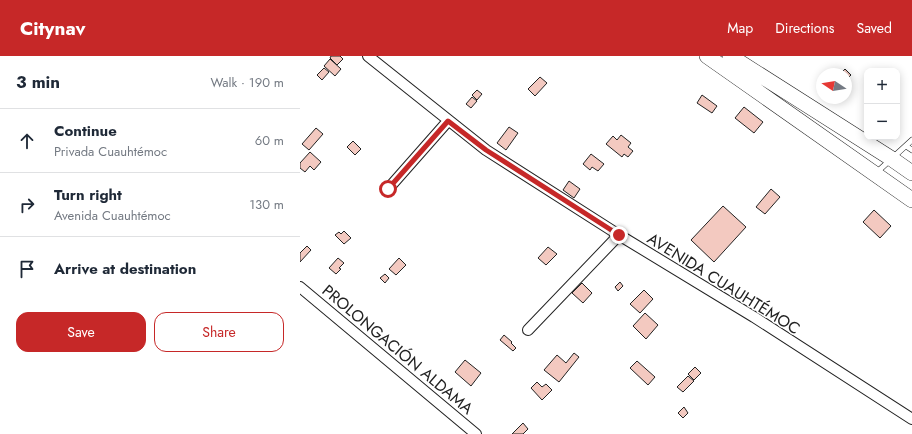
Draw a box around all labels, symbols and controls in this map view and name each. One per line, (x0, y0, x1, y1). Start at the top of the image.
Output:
text: Citynav (20, 15, 86, 42)
text: Map (727, 18, 753, 38)
text: Directions (775, 18, 835, 38)
text: Saved (857, 18, 892, 38)
north arrow (816, 68, 852, 104)
map controls (864, 68, 900, 140)
button: + (864, 68, 900, 104)
text: 3 min (16, 70, 60, 94)
text: Walk · 190 m (211, 73, 284, 92)
button: − (864, 104, 900, 140)
text: Continue (54, 120, 117, 142)
icon: ahead (16, 130, 38, 152)
text: 60 m (255, 131, 284, 150)
text: Privada Cuauhtémoc (54, 142, 167, 161)
route start (379, 180, 397, 198)
text: Turn right (54, 184, 122, 206)
icon: right (16, 194, 38, 216)
text: 130 m (249, 195, 284, 214)
text: Avenida Cuauhtémoc (54, 206, 171, 225)
route end (610, 226, 628, 244)
street label: AVENIDA CUAUHTÉMOC (643, 227, 805, 340)
icon: arrive (16, 258, 38, 280)
text: Arrive at destination (54, 258, 196, 280)
street label: PROLONGACIÓN ALDAMA (317, 279, 479, 420)
button: Save (16, 312, 146, 352)
button: Share (154, 312, 284, 352)

